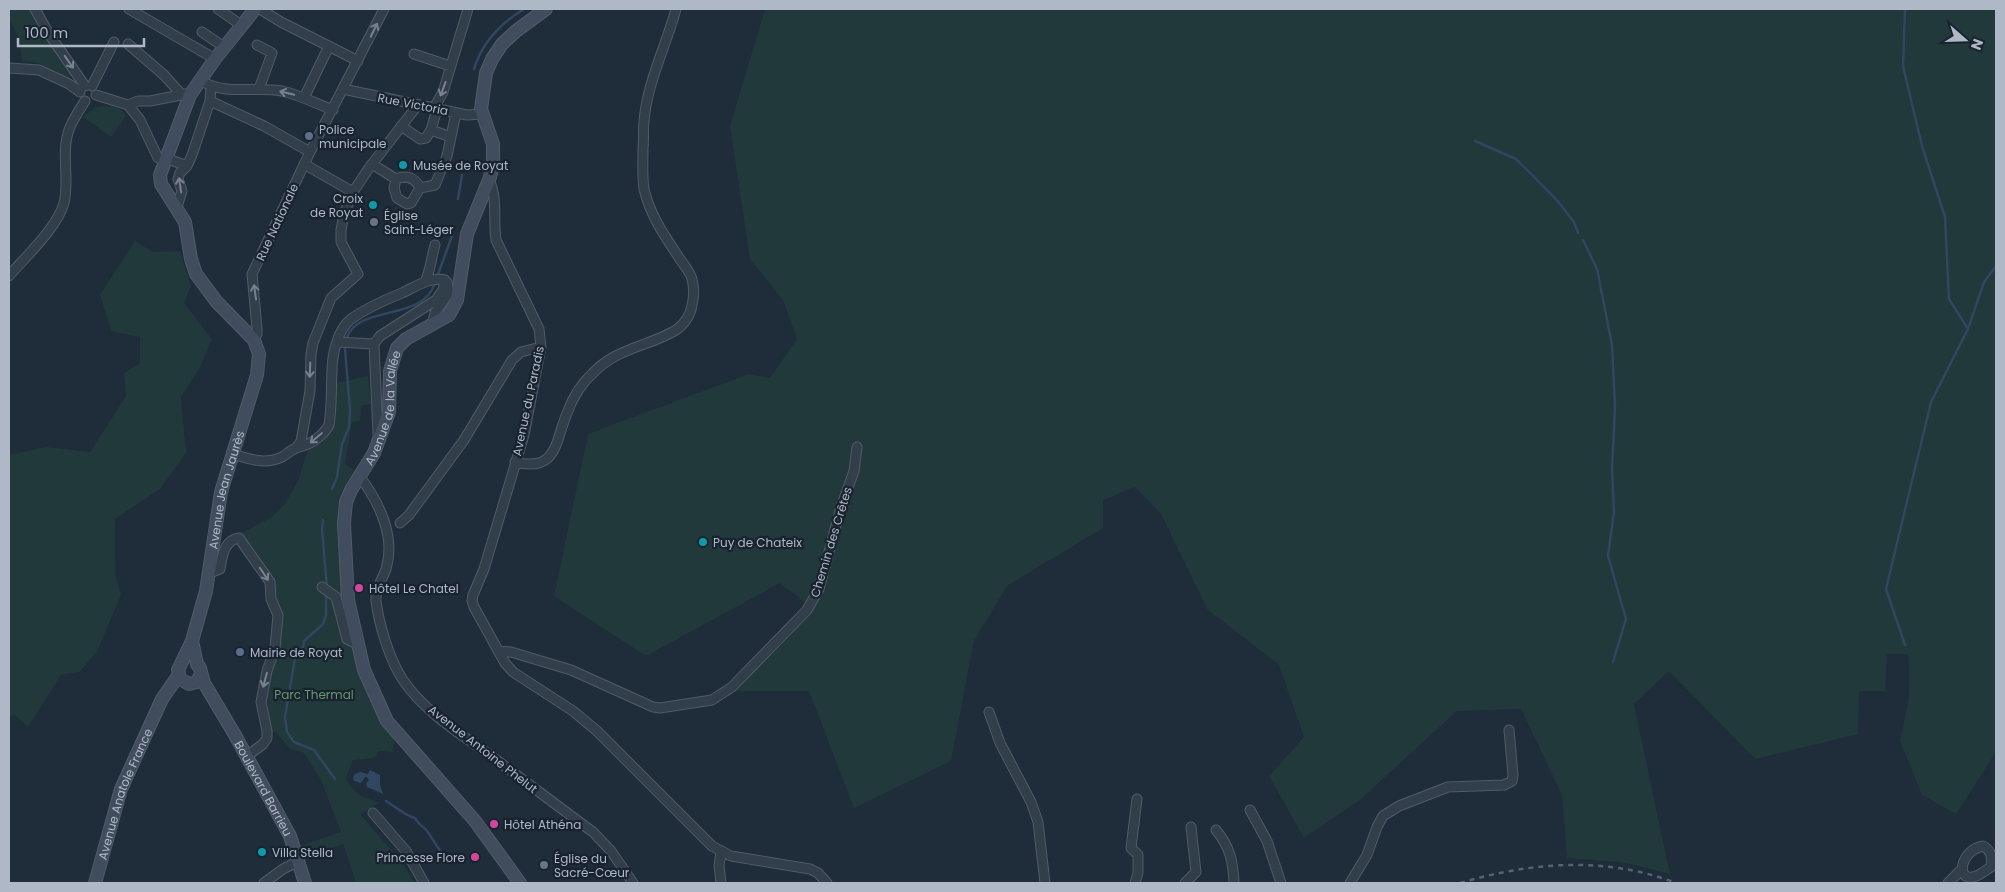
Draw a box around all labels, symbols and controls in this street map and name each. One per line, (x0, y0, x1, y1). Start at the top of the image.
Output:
scale bar (18, 15, 144, 47)
north arrow (1940, 15, 1990, 65)
text: 100 m (25, 22, 68, 43)
one-way arrow (370, 23, 379, 38)
text: N (1966, 36, 1988, 53)
one-way arrow (64, 55, 74, 69)
one-way arrow (438, 80, 447, 96)
one-way arrow (280, 88, 296, 97)
street label: Rue Victoria (376, 89, 450, 119)
place label: Police municipale (319, 121, 387, 152)
marker: Police municipale (303, 130, 315, 142)
place label: Musée de Royat (413, 157, 508, 174)
marker: Musée de Royat (397, 159, 409, 171)
one-way arrow (175, 178, 185, 194)
street label: Rue Nationale (252, 181, 302, 263)
place label: Croix de Royat (310, 190, 363, 221)
marker: Croix de Royat (367, 199, 379, 211)
place label: Église Saint-Léger (384, 207, 454, 238)
marker: Église Saint-Léger (368, 216, 380, 228)
one-way arrow (250, 284, 260, 300)
street label: Avenue du Paradis (508, 344, 548, 458)
street label: Avenue de la Vallée (360, 348, 404, 468)
one-way arrow (306, 362, 315, 378)
street label: Avenue Jean Jaurès (204, 428, 248, 550)
one-way arrow (310, 432, 323, 443)
street label: Chemin des Crêtes (806, 485, 856, 599)
place label: Puy de Chateix (713, 534, 802, 551)
marker: Puy de Chateix (697, 536, 709, 548)
one-way arrow (259, 567, 269, 581)
place label: Hôtel Le Chatel (369, 580, 459, 597)
marker: Hôtel Le Chatel (353, 582, 365, 594)
place label: Mairie de Royat (250, 644, 342, 661)
marker: Mairie de Royat (234, 646, 246, 658)
one-way arrow (260, 671, 269, 687)
park label: Parc Thermal (274, 686, 354, 703)
street label: Avenue Antoine Phelut (425, 701, 541, 797)
street label: Avenue Anatole France (93, 725, 156, 862)
street label: Boulevard Barrieu (231, 737, 297, 839)
place label: Hôtel Athéna (504, 816, 581, 833)
marker: Hôtel Athéna (488, 818, 500, 830)
place label: Villa Stella (272, 844, 333, 861)
marker: Villa Stella (256, 846, 268, 858)
place label: Princesse Flore (376, 849, 465, 866)
place label: Église du Sacré-Cœur (554, 850, 630, 881)
marker: Princesse Flore (469, 851, 481, 863)
marker: Église du Sacré-Cœur (538, 859, 550, 871)

